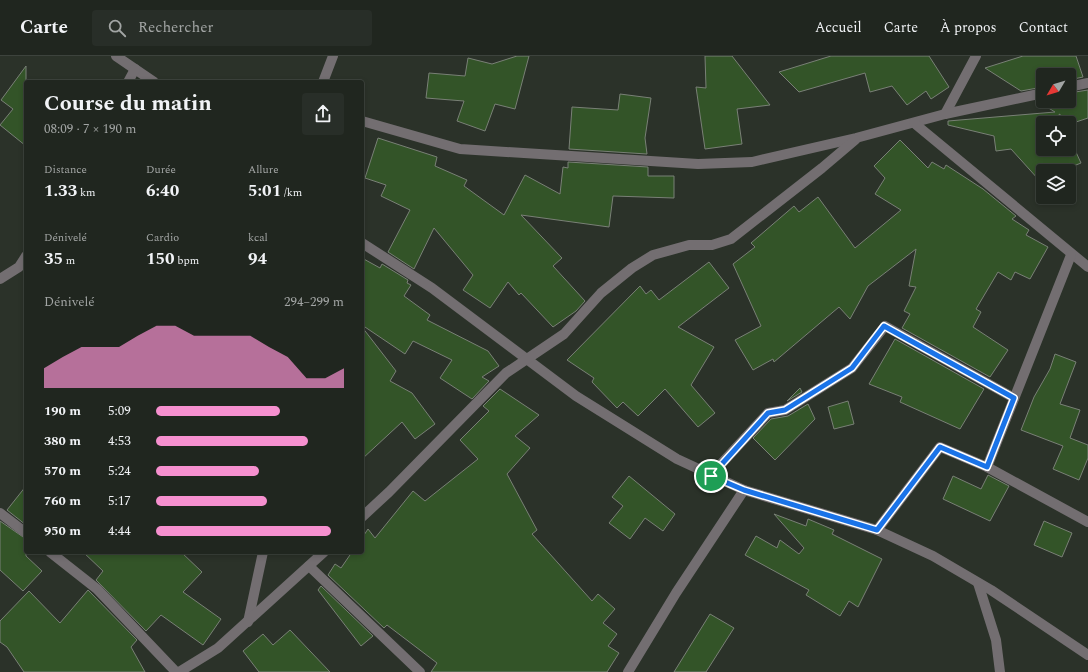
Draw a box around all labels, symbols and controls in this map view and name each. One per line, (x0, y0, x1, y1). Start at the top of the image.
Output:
search box (92, 10, 372, 46)
text: Carte (20, 13, 68, 42)
text: Rechercher (138, 16, 213, 39)
icon: search (106, 17, 128, 39)
text: Accueil (815, 17, 862, 38)
text: Carte (884, 17, 918, 38)
text: À propos (940, 17, 997, 38)
text: Contact (1019, 17, 1068, 38)
north arrow (1036, 68, 1076, 108)
map controls (1036, 68, 1076, 204)
text: Course du matin (44, 87, 212, 120)
button: share (302, 93, 344, 135)
button: locate (1036, 116, 1076, 156)
text: 08:09 · 7 × 190 m (44, 119, 136, 139)
text: Distance (44, 161, 87, 178)
text: Durée (146, 161, 176, 178)
text: Allure (248, 161, 278, 178)
button: layers (1036, 164, 1076, 204)
text: 1.33 (44, 178, 77, 204)
text: 6:40 (146, 178, 179, 204)
text: 5:01 (248, 178, 281, 204)
text: km (77, 184, 96, 201)
text: /km (281, 184, 302, 201)
text: Dénivelé (44, 229, 87, 246)
text: Cardio (146, 229, 179, 246)
text: kcal (248, 229, 268, 246)
text: 35 (44, 246, 63, 272)
text: 150 (146, 246, 175, 272)
text: 94 (248, 246, 267, 272)
text: m (63, 252, 75, 269)
text: bpm (175, 252, 199, 269)
text: Dénivelé (44, 292, 95, 312)
text: 294–299 m (284, 292, 344, 312)
text: 190 m (44, 401, 81, 421)
text: 5:09 (108, 401, 131, 421)
text: 380 m (44, 431, 81, 451)
text: 4:53 (108, 431, 131, 451)
pin (694, 459, 728, 493)
text: 570 m (44, 461, 81, 481)
text: 5:24 (108, 461, 131, 481)
icon: arrive (700, 465, 722, 487)
text: 760 m (44, 491, 81, 511)
text: 5:17 (108, 491, 131, 511)
text: 950 m (44, 521, 81, 541)
text: 4:44 (108, 521, 131, 541)

